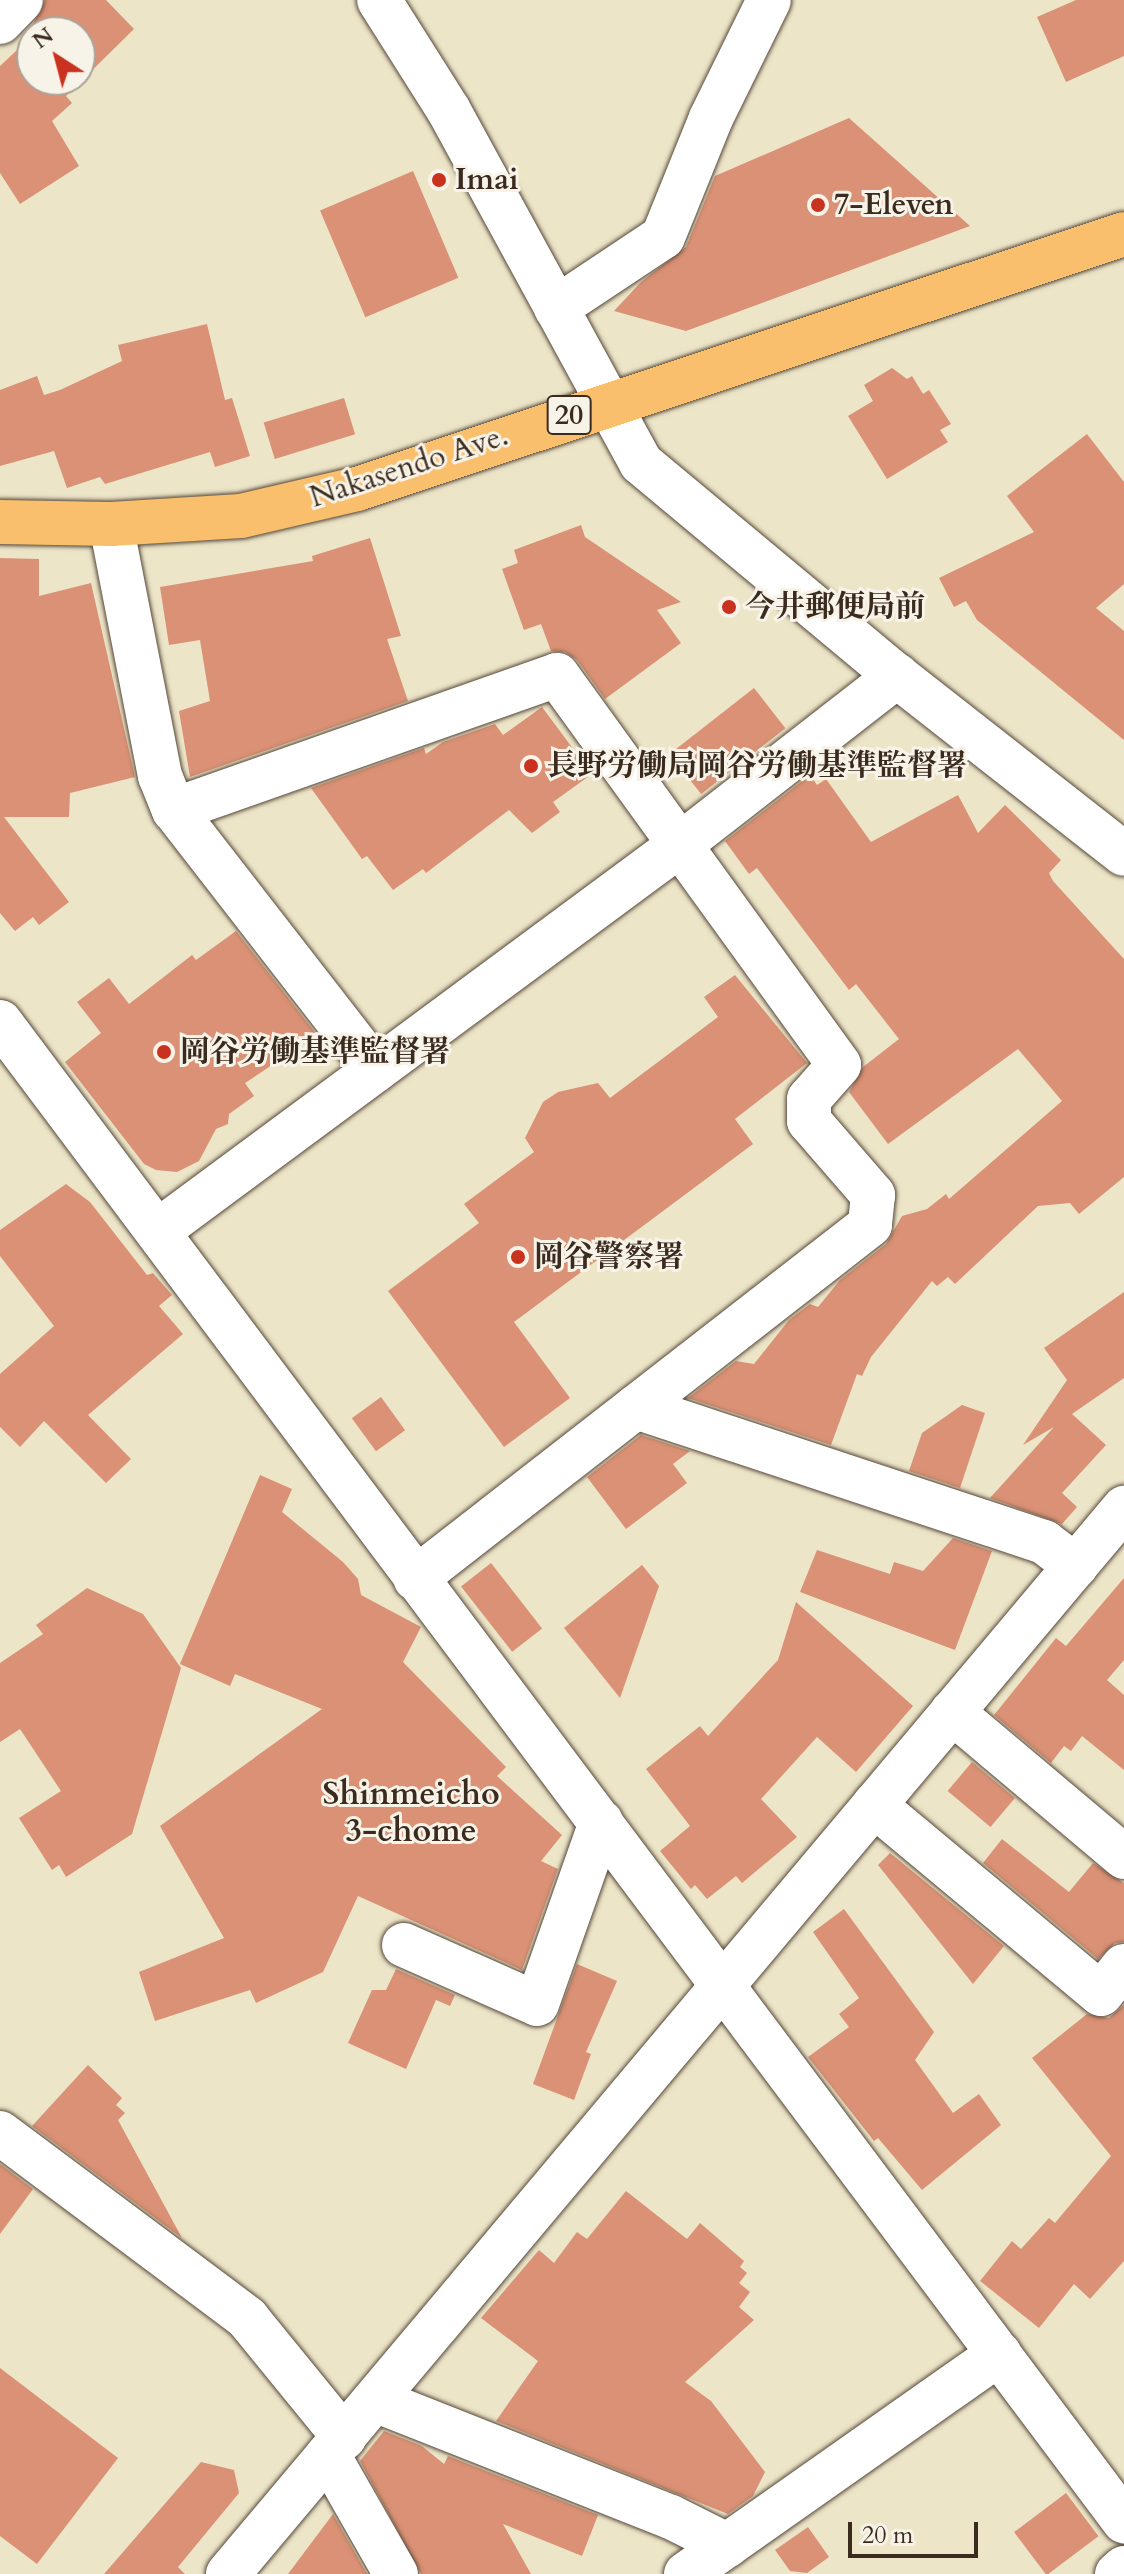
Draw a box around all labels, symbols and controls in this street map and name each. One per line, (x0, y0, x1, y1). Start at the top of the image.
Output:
north arrow (16, 16, 96, 96)
text: N (27, 20, 60, 56)
place label: Imai (455, 162, 519, 198)
marker: Imai (430, 171, 448, 189)
place label: 7-Eleven (834, 187, 953, 223)
marker: 7-Eleven (809, 196, 827, 214)
road number: 20 (545, 391, 593, 439)
street label: Nakasendo Ave. (305, 418, 513, 516)
place label: 今井郵便局前 (745, 589, 925, 625)
marker: 今井郵便局前 (720, 598, 738, 616)
place label: 長野労働局岡谷労働基準監督署 (547, 748, 967, 784)
marker: 長野労働局岡谷労働基準監督署 (522, 757, 540, 775)
place label: 岡谷労働基準監督署 (180, 1034, 450, 1070)
marker: 岡谷労働基準監督署 (155, 1043, 173, 1061)
place label: 岡谷警察署 (534, 1239, 684, 1275)
marker: 岡谷警察署 (509, 1248, 527, 1266)
district label: Shinmeicho 3-chome (322, 1776, 500, 1851)
scale bar (852, 2506, 982, 2556)
text: 20 m (862, 2519, 913, 2552)

